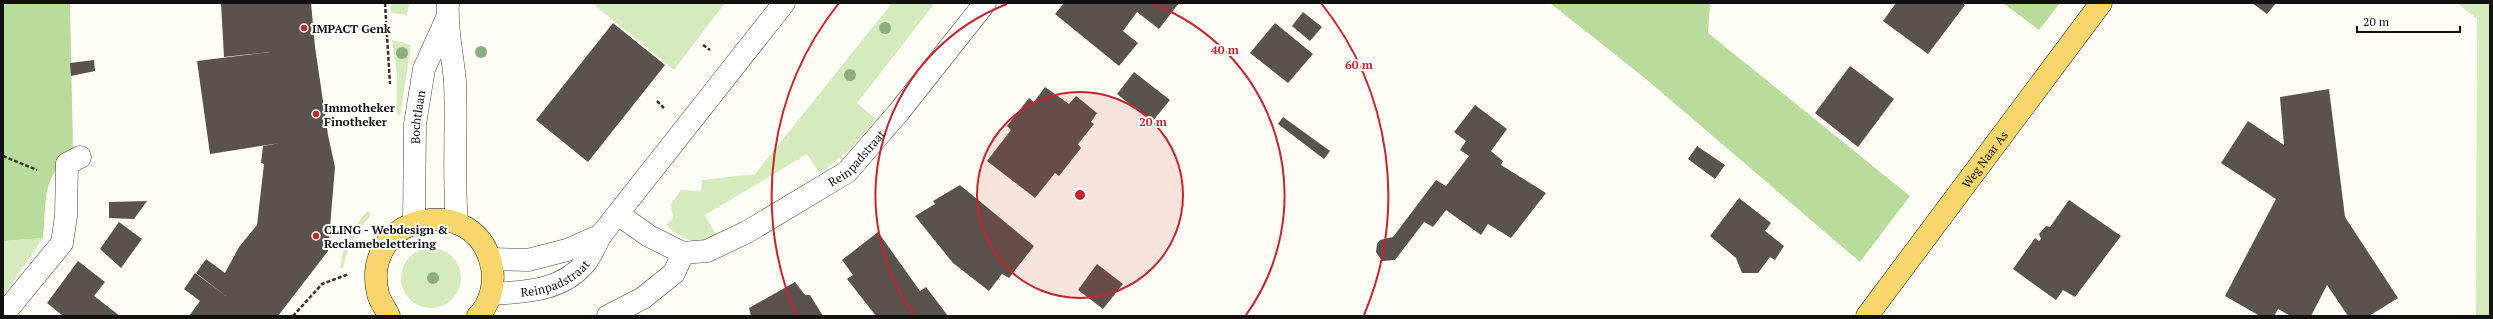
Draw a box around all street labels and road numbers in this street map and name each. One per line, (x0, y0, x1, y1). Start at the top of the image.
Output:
street label: Bochtlaan (407, 89, 428, 144)
street label: Reinpadstraat (825, 126, 888, 189)
street label: Weg Naar As (1958, 128, 2011, 190)
street label: Reinpadstraat (520, 256, 593, 299)

